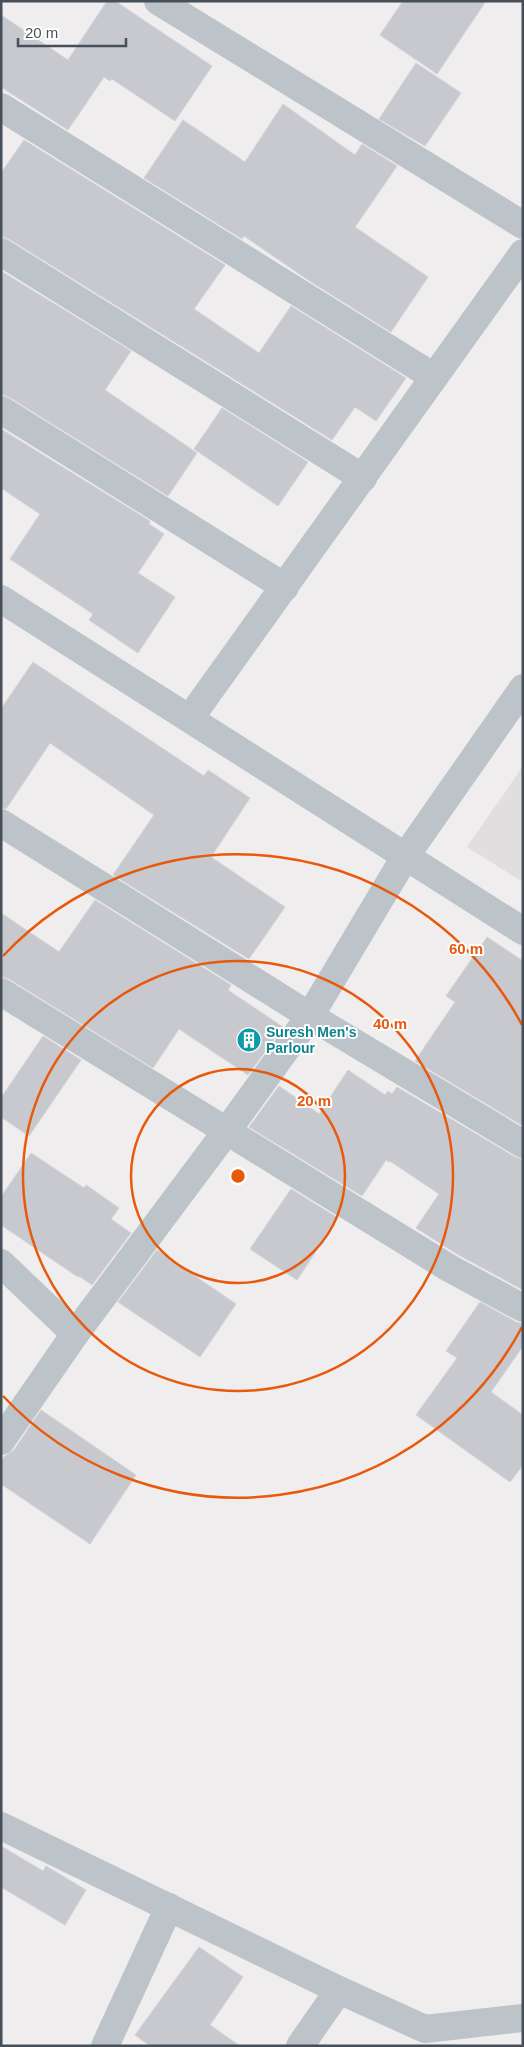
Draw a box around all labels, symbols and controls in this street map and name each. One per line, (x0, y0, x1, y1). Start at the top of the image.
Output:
scale bar (18, 15, 125, 47)
text: 20 m (25, 24, 58, 41)
text: 60 m (449, 940, 483, 957)
text: 40 m (373, 1015, 407, 1032)
place label: Suresh Men's Parlour (266, 1024, 357, 1056)
building icon: Suresh Men's Parlour (236, 1027, 262, 1053)
text: 20 m (297, 1092, 331, 1109)
centre of rings (229, 1167, 247, 1185)

